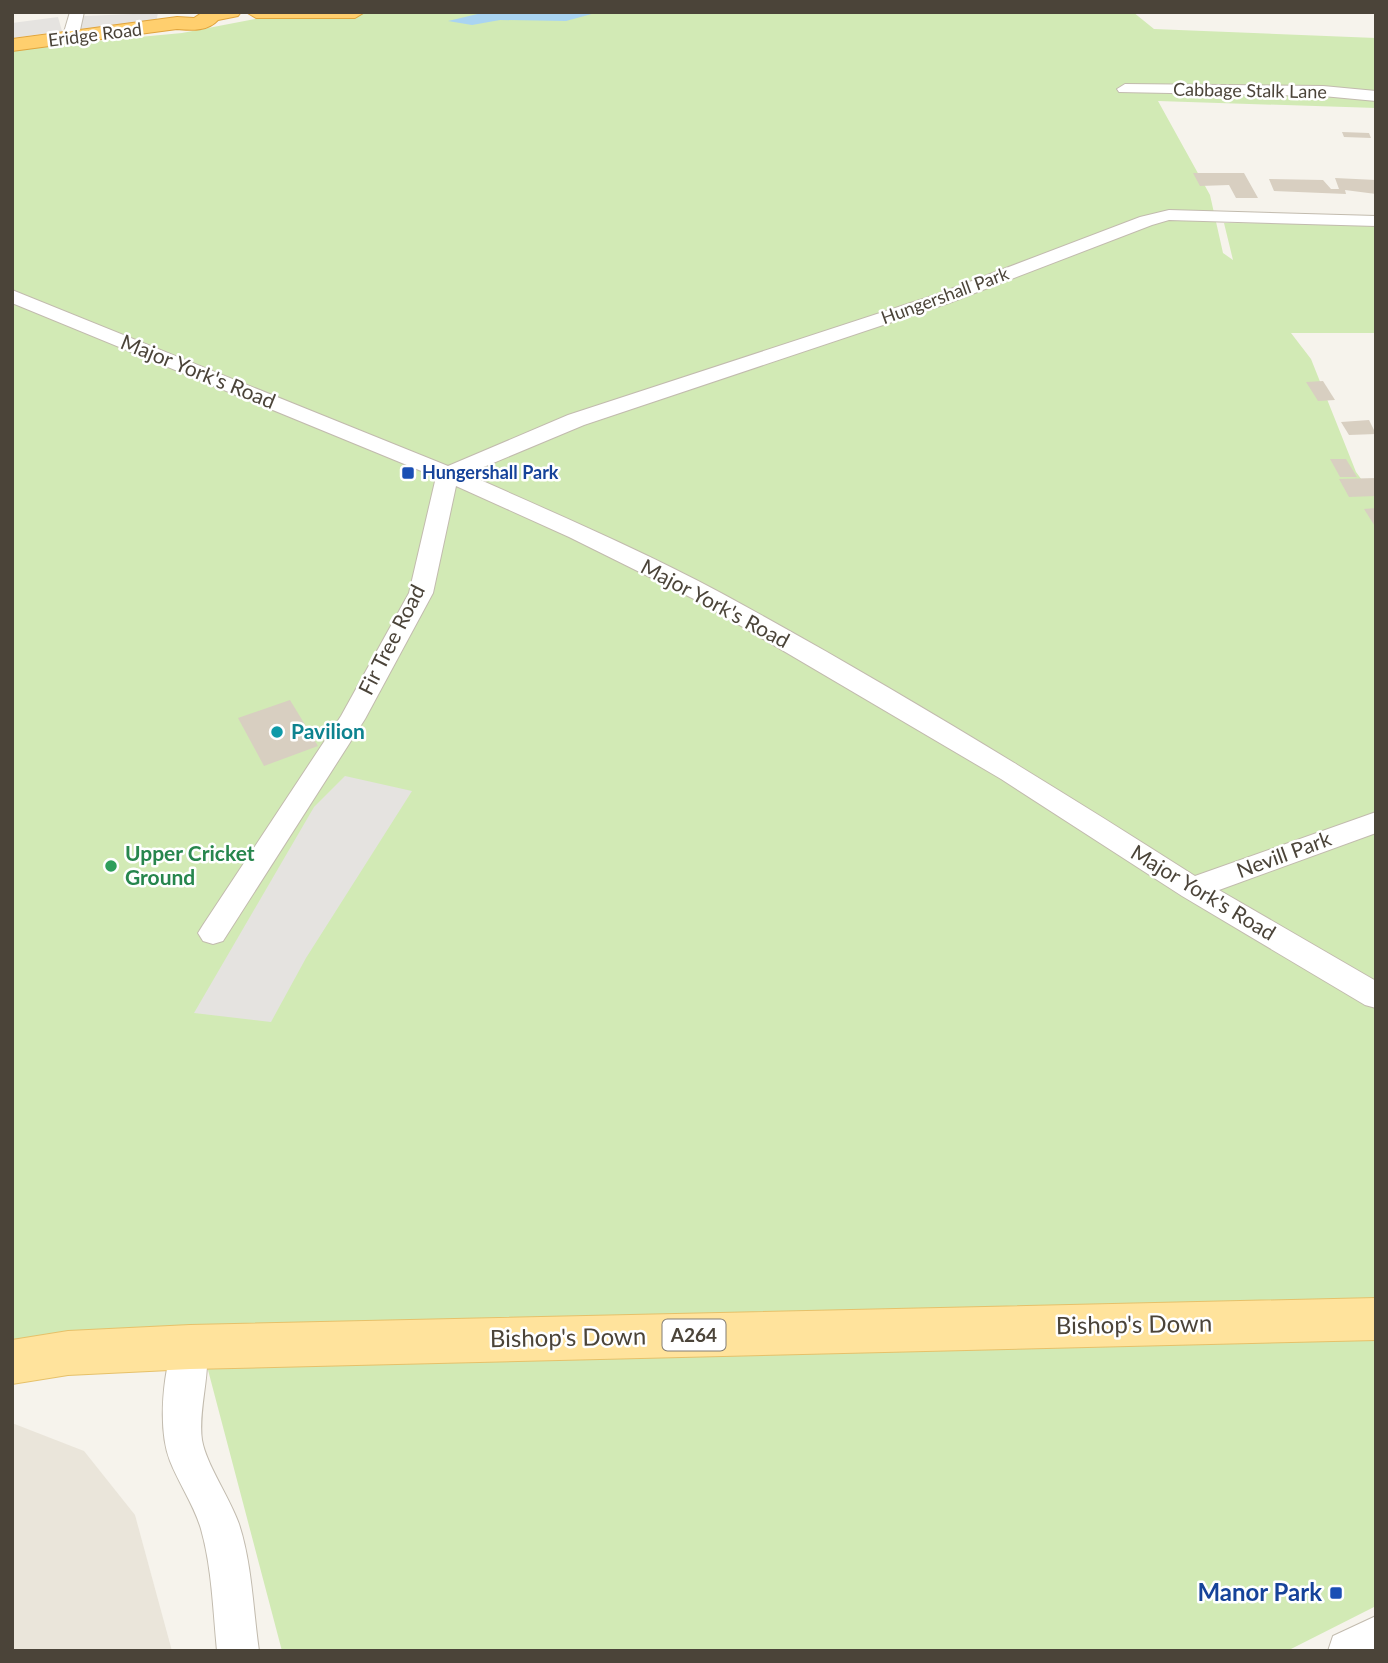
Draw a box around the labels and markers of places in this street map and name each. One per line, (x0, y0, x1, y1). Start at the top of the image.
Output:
place label: Hungershall Park (422, 461, 559, 483)
marker: Hungershall Park (400, 465, 416, 481)
place label: Pavilion (291, 718, 365, 743)
marker: Pavilion (269, 724, 285, 740)
place label: Upper Cricket Ground (125, 840, 255, 889)
marker: Upper Cricket Ground (103, 858, 119, 874)
place label: Manor Park (1197, 1577, 1322, 1606)
marker: Manor Park (1328, 1585, 1344, 1601)

